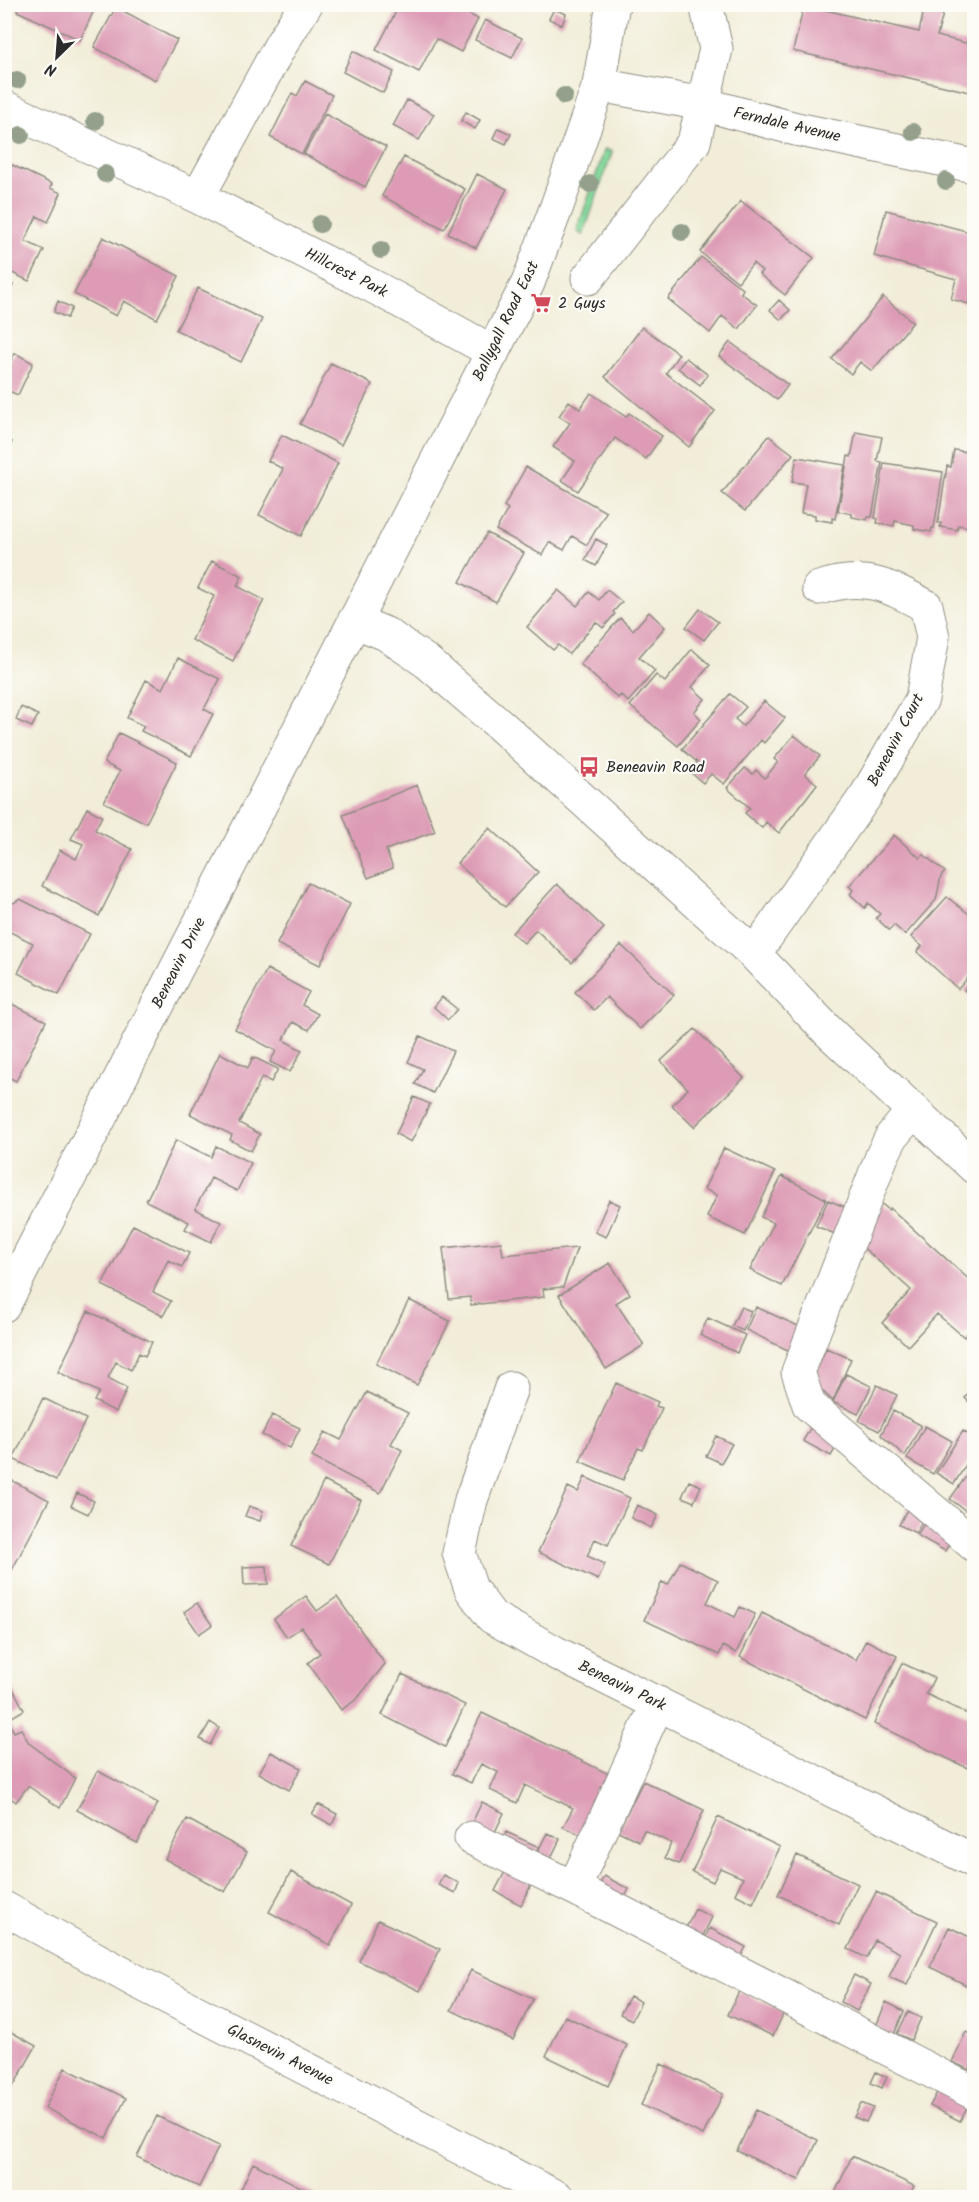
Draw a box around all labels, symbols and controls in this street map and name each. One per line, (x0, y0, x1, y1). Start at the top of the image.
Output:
north arrow (27, 27, 87, 87)
text: N (41, 56, 61, 83)
street label: Ferndale Avenue (731, 101, 843, 149)
street label: Hillcrest Park (300, 241, 392, 305)
street label: Ballygall Road East (466, 256, 546, 385)
supermarket icon: 2 Guys (529, 291, 553, 315)
place label: 2 Guys (558, 291, 606, 316)
street label: Beneavin Court (861, 688, 931, 791)
bus stop icon: Beneavin Road (577, 755, 601, 779)
place label: Beneavin Road (606, 755, 705, 780)
street label: Beneavin Drive (145, 913, 213, 1013)
street label: Beneavin Park (574, 1654, 671, 1718)
street label: Glasnevin Avenue (222, 2017, 338, 2093)

